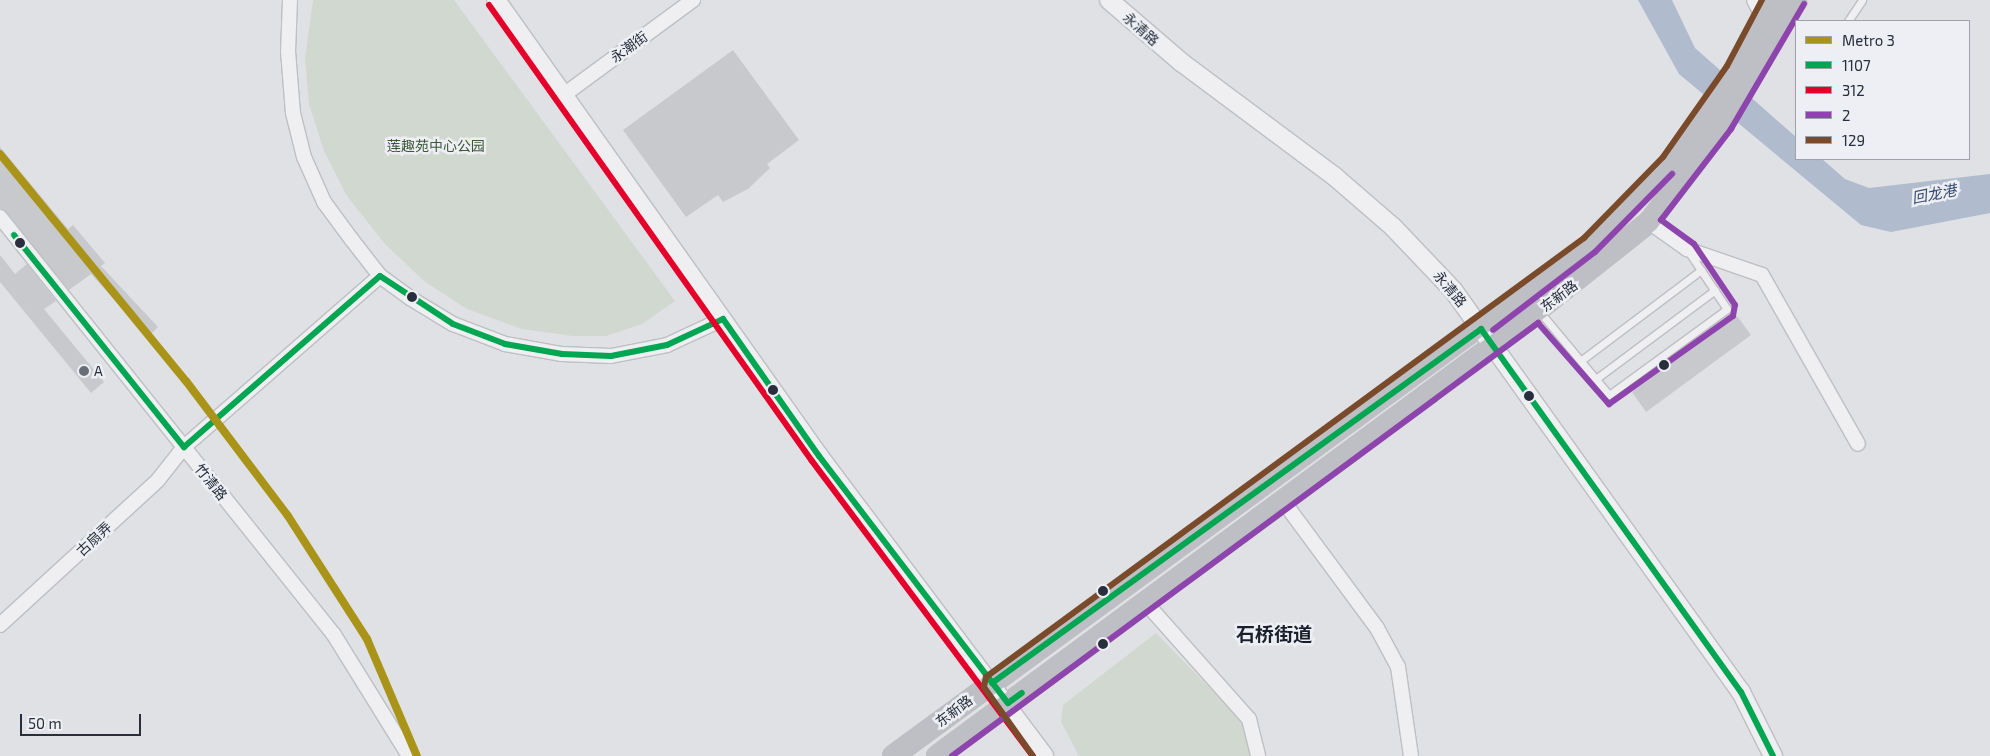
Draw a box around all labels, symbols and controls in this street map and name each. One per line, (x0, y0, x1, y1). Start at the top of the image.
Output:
street label: 永清路 (1120, 9, 1162, 49)
legend (1795, 20, 1970, 160)
street label: 永潮街 (607, 28, 651, 66)
text: Metro 3 (1842, 31, 1895, 49)
text: 1107 (1842, 56, 1871, 74)
text: 312 (1842, 81, 1865, 99)
text: 2 (1842, 106, 1850, 124)
text: 129 (1842, 131, 1865, 149)
park label: 莲趣苑中心公园 (387, 138, 485, 154)
water label: 回龙港 (1910, 181, 1958, 207)
unlabelled marker (15, 238, 25, 248)
street label: 永清路 (1430, 268, 1470, 310)
street label: 东新路 (1537, 277, 1581, 315)
unlabelled marker (407, 292, 417, 302)
unlabelled marker (1659, 360, 1669, 370)
place label: A (94, 363, 103, 379)
marker: A (78, 365, 90, 377)
unlabelled marker (768, 385, 778, 395)
unlabelled marker (1524, 391, 1534, 401)
street label: 竹清路 (191, 460, 231, 504)
street label: 古扇弄 (73, 519, 115, 559)
unlabelled marker (1098, 586, 1108, 596)
district label: 石桥街道 (1236, 623, 1312, 645)
unlabelled marker (1098, 639, 1108, 649)
street label: 东新路 (932, 692, 976, 730)
scale bar (22, 704, 144, 736)
text: 50 m (28, 714, 62, 732)

